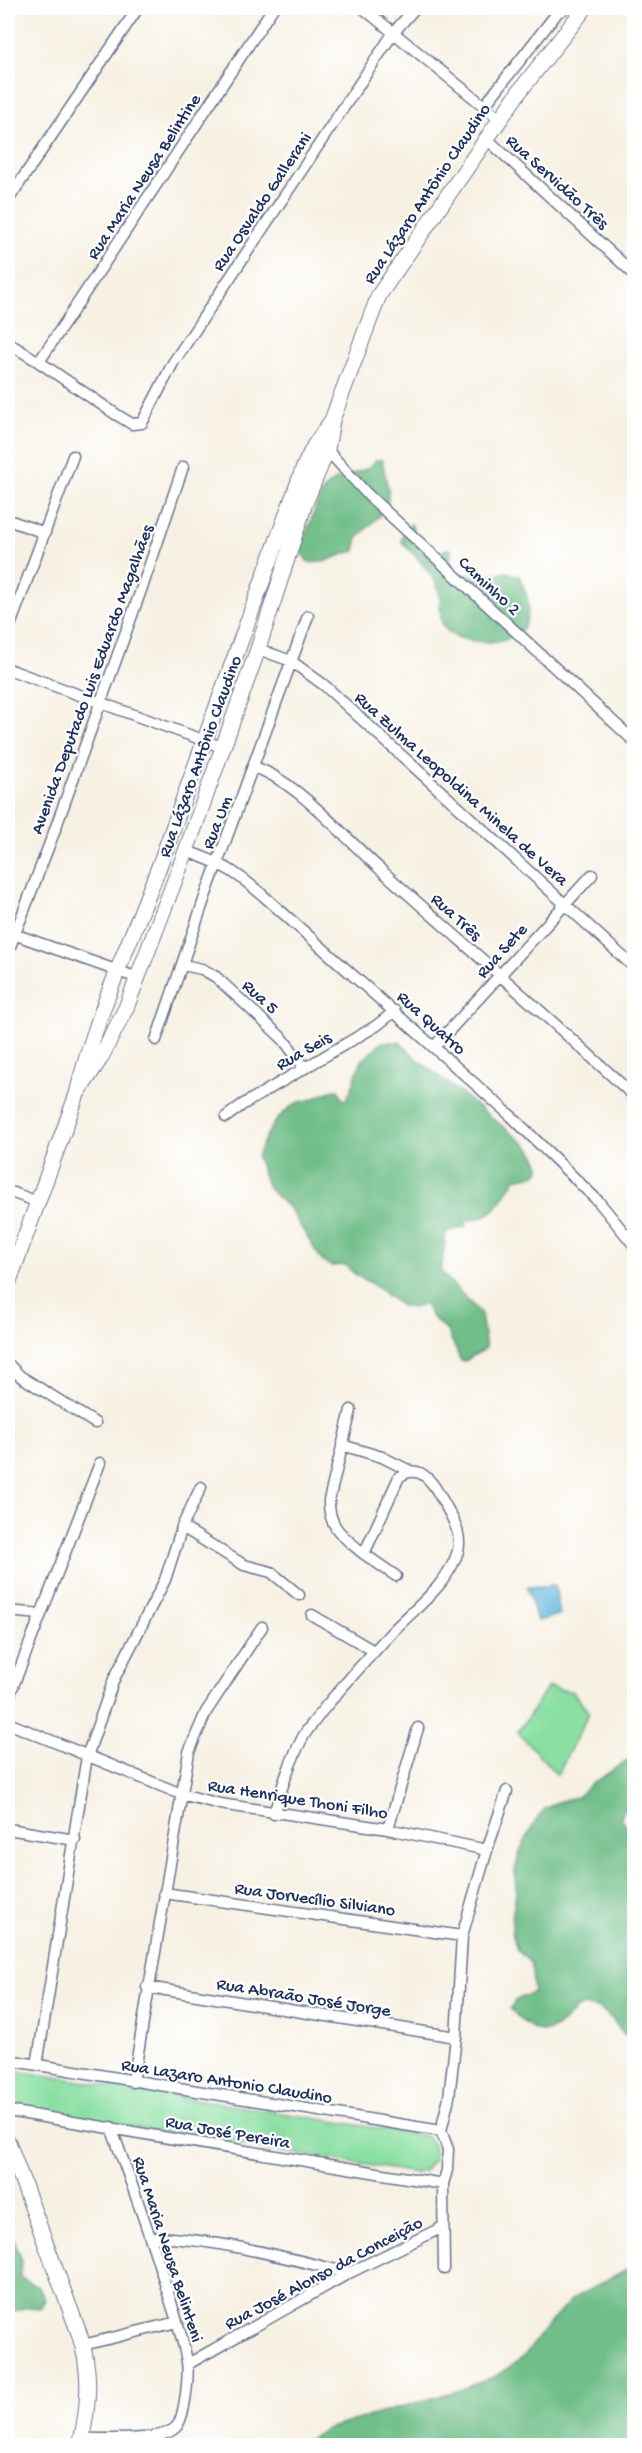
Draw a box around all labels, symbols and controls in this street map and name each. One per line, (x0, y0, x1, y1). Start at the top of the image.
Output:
street label: Rua Maria Neusa Belintine (84, 90, 207, 264)
street label: Rua Lázaro Antônio Claudino (360, 100, 496, 289)
street label: Rua Osvaldo Gallerani (209, 129, 317, 276)
street label: Rua Servidão Três (500, 131, 613, 236)
street label: Avenida Deputado Luis Eduardo Magalhães (27, 521, 160, 837)
street label: Caminho 2 (453, 553, 524, 621)
street label: Rua Lázaro Antônio Claudino (155, 653, 248, 861)
street label: Rua Zulma Leopoldina Minela de Vera (349, 688, 572, 892)
street label: Rua Um (199, 793, 238, 852)
street label: Rua Três (426, 890, 486, 947)
street label: Rua Sete (473, 919, 533, 983)
street label: Rua 5 (237, 976, 282, 1020)
street label: Rua Quatro (391, 987, 469, 1060)
street label: Rua Seis (273, 1027, 337, 1076)
street label: Rua Henrique Thoni Filho (206, 1776, 389, 1825)
street label: Rua Jorvecílio Silviano (233, 1879, 396, 1922)
street label: Rua Abraão José Jorge (215, 1974, 393, 2023)
street label: Rua Lazaro Antonio Claudino (120, 2055, 333, 2110)
street label: Rua José Pereira (164, 2112, 293, 2155)
street label: Rua Maria Neusa Belinteni (127, 2154, 207, 2345)
street label: Rua José Alonso da Conceição (222, 2213, 427, 2335)

